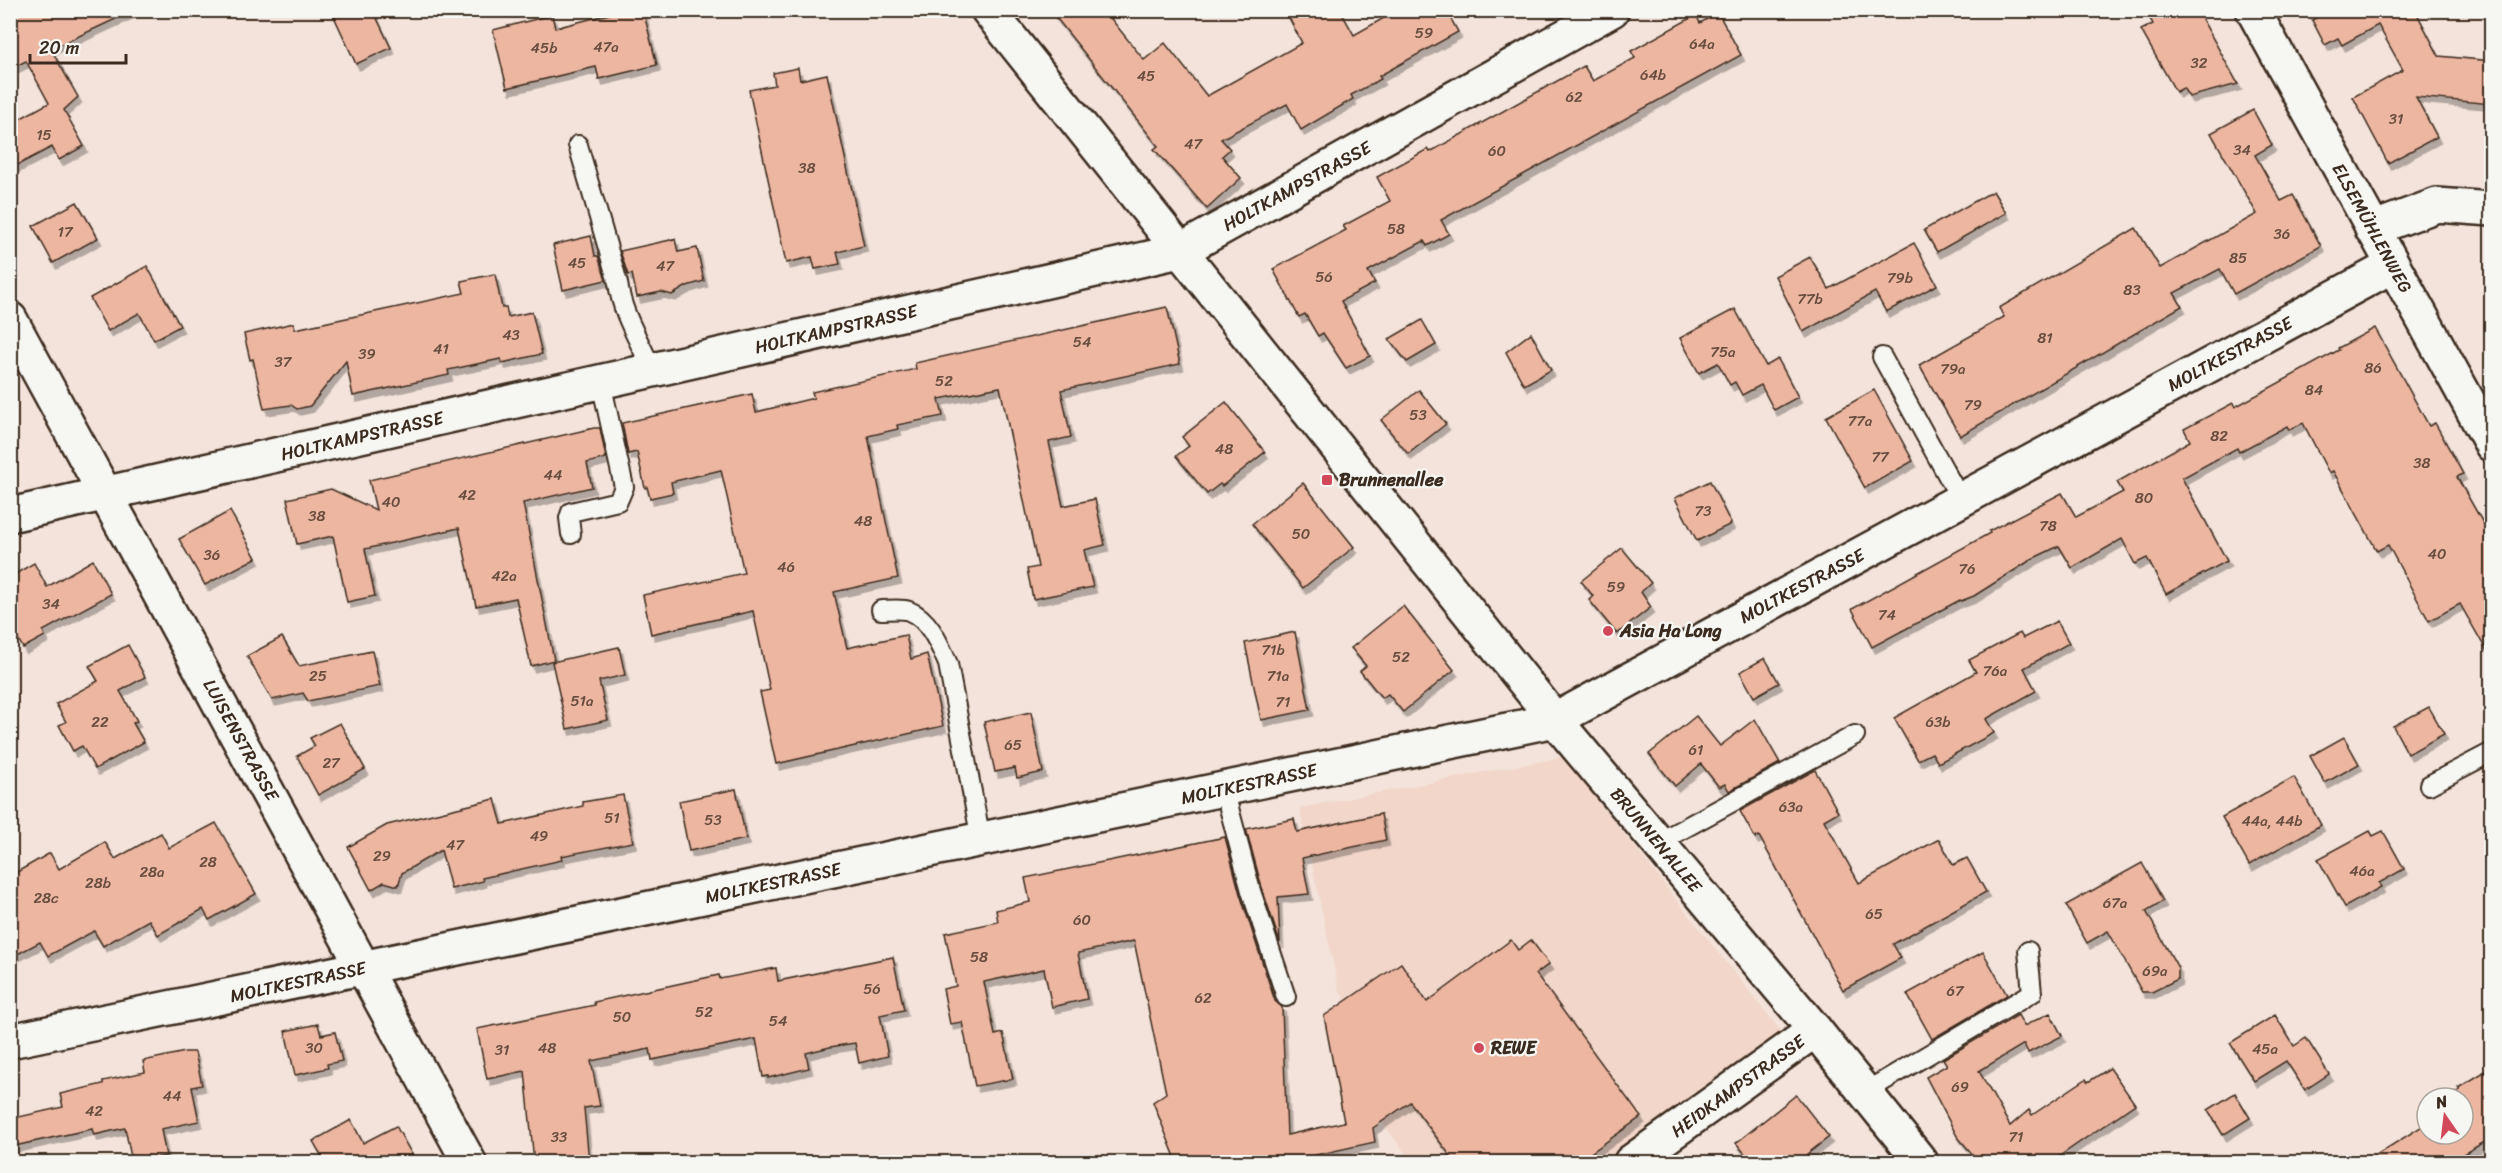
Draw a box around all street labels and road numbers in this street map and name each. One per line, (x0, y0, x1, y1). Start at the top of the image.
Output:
street label: HOLTKAMPSTRASSE (1217, 131, 1378, 240)
street label: ELSEMÜHLENWEG (2323, 157, 2421, 299)
street label: HOLTKAMPSTRASSE (752, 295, 921, 363)
street label: MOLTKESTRASSE (2161, 307, 2299, 401)
street label: HOLTKAMPSTRASSE (278, 402, 447, 470)
street label: MOLTKESTRASSE (1733, 539, 1871, 633)
street label: LUISENSTRASSE (194, 673, 288, 808)
street label: MOLTKESTRASSE (1178, 754, 1321, 814)
street label: BRUNNENALLEE (1602, 780, 1711, 901)
street label: MOLTKESTRASSE (702, 853, 845, 913)
street label: MOLTKESTRASSE (227, 952, 370, 1012)
street label: HEIDKAMPSTRASSE (1664, 1025, 1813, 1146)

